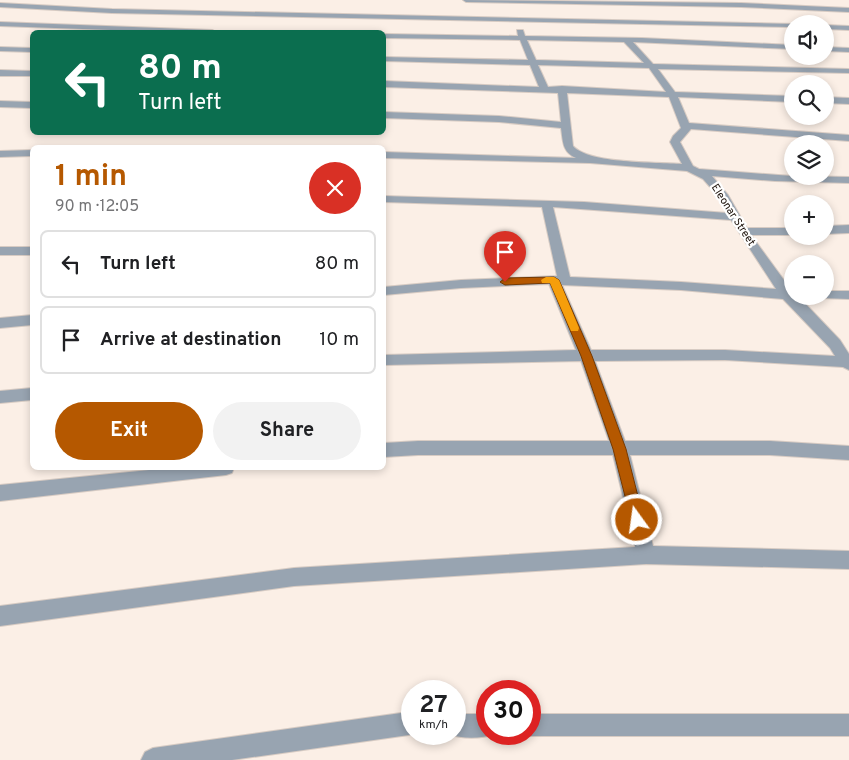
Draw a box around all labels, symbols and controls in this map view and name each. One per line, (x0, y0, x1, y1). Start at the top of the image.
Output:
map controls (784, 15, 834, 305)
button: sound (784, 15, 834, 65)
text: 80 m (138, 47, 222, 91)
icon: left (55, 50, 120, 115)
button: search (784, 75, 834, 125)
text: Turn left (138, 90, 221, 117)
button: layers (784, 135, 834, 185)
text: 1 min (55, 159, 127, 196)
button: close (309, 162, 361, 214)
street label: Eleonar Street (708, 181, 758, 249)
button: + (784, 195, 834, 245)
text: 90 m · 12:05 (55, 197, 139, 217)
pin (484, 231, 526, 282)
icon: arrive (491, 238, 519, 266)
icon: left (57, 250, 85, 278)
text: Turn left (100, 252, 176, 276)
text: 80 m (315, 252, 359, 276)
button: − (784, 255, 834, 305)
icon: arrive (57, 326, 85, 354)
text: Arrive at destination (100, 328, 281, 352)
text: 10 m (319, 328, 359, 352)
button: Exit (55, 402, 203, 460)
button: Share (213, 402, 361, 460)
position arrow (610, 493, 662, 545)
speed limit sign: 30 (476, 680, 541, 745)
text: 27 (419, 690, 448, 722)
text: km/h (419, 717, 448, 733)

